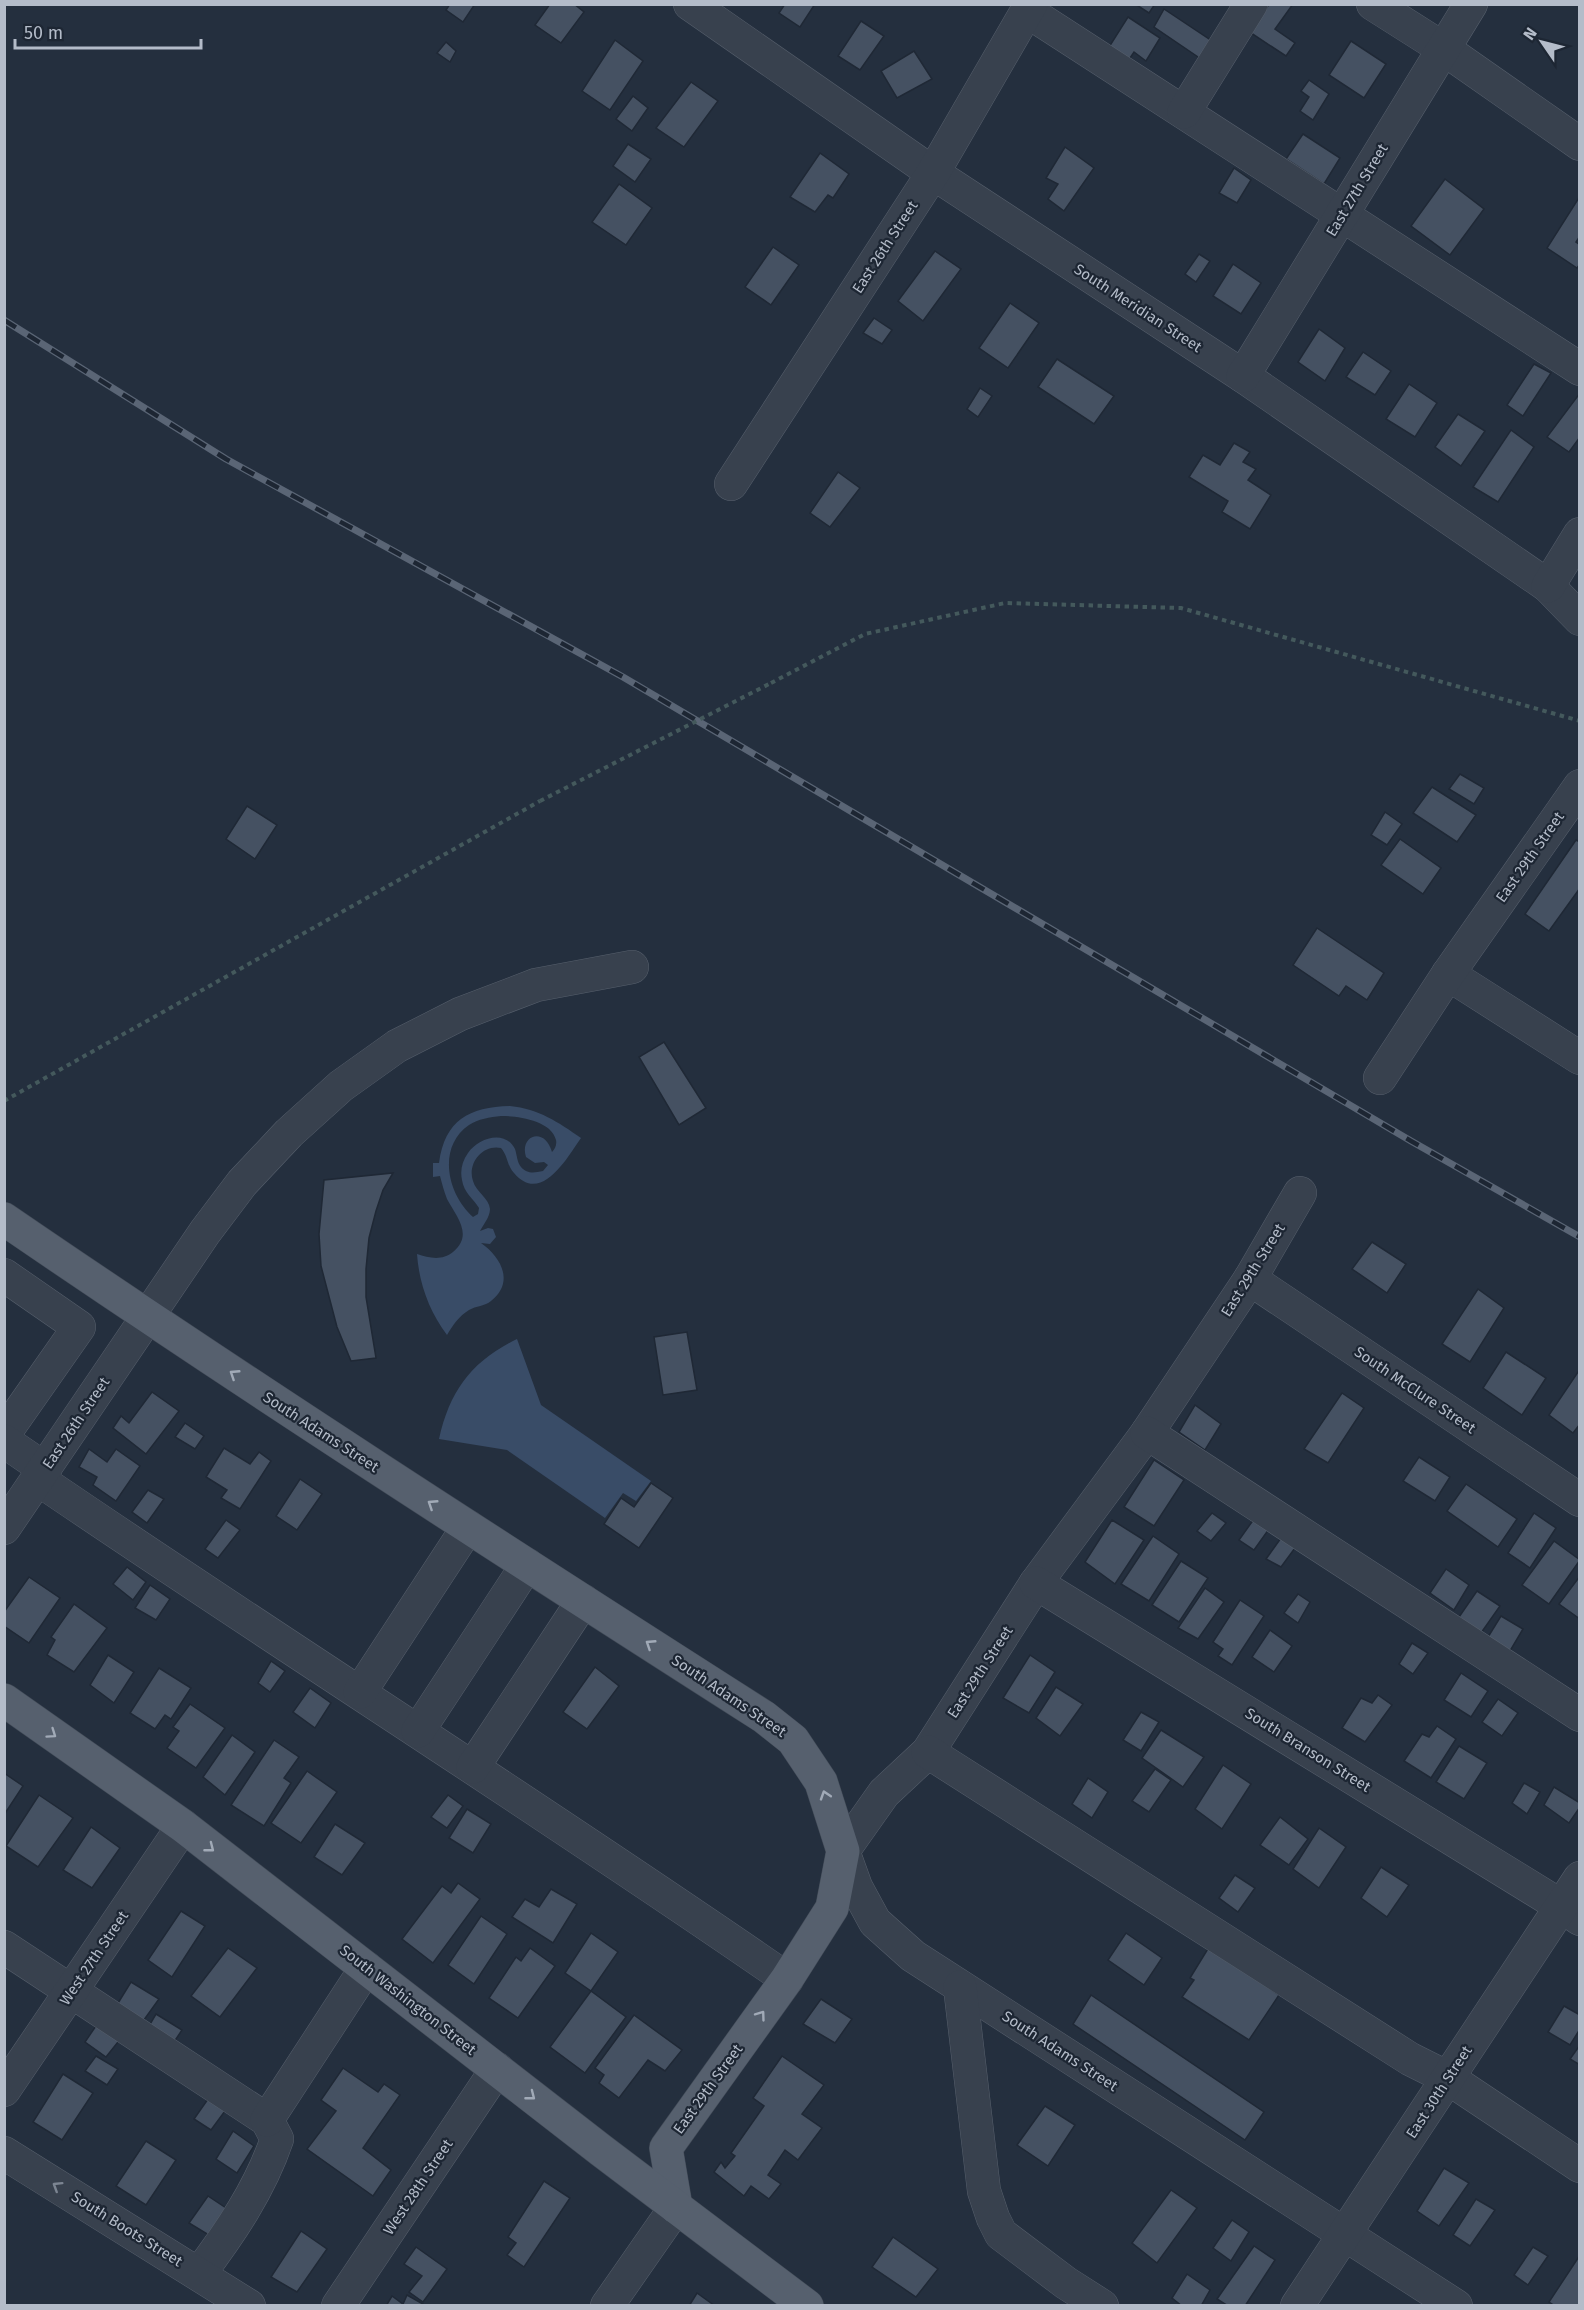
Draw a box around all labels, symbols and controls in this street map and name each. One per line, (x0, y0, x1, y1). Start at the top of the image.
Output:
scale bar (15, 12, 201, 50)
north arrow (1512, 12, 1572, 72)
text: 50 m (24, 22, 63, 44)
text: N (1519, 24, 1541, 43)
street label: East 27th Street (1322, 140, 1392, 240)
street label: East 26th Street (848, 197, 922, 297)
street label: South Meridian Street (1071, 260, 1206, 356)
street label: East 29th Street (1492, 808, 1568, 906)
street label: East 29th Street (1217, 1220, 1289, 1320)
street label: South McClure Street (1351, 1343, 1479, 1438)
one-way arrow (230, 1371, 241, 1382)
street label: East 26th Street (39, 1373, 114, 1472)
street label: South Adams Street (260, 1388, 383, 1476)
one-way arrow (428, 1501, 439, 1512)
street label: East 29th Street (944, 1622, 1017, 1721)
one-way arrow (646, 1639, 656, 1651)
street label: South Adams Street (668, 1651, 790, 1741)
street label: South Branson Street (1242, 1704, 1374, 1796)
one-way arrow (46, 1727, 57, 1738)
one-way arrow (820, 1790, 832, 1801)
one-way arrow (204, 1841, 215, 1852)
street label: West 27th Street (56, 1907, 132, 2008)
street label: South Washington Street (336, 1941, 480, 2059)
street label: South Adams Street (999, 2007, 1122, 2095)
one-way arrow (754, 2011, 765, 2022)
street label: East 29th Street (669, 2040, 747, 2137)
street label: East 30th Street (1402, 2042, 1476, 2142)
one-way arrow (524, 2088, 535, 2099)
street label: West 28th Street (379, 2135, 457, 2238)
one-way arrow (53, 2181, 63, 2193)
street label: South Boots Street (68, 2188, 186, 2271)

